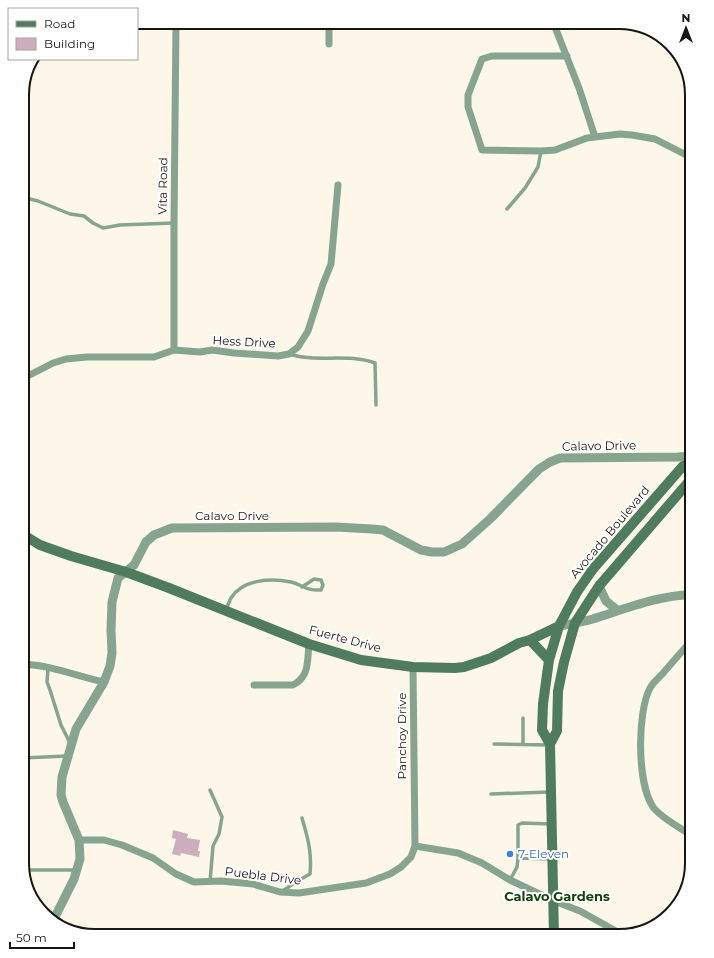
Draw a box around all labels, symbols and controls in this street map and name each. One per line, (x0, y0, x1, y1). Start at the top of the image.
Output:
legend (8, 8, 138, 60)
north arrow (666, 8, 706, 48)
text: N (682, 11, 690, 25)
text: Road (44, 16, 75, 31)
text: Building (44, 36, 95, 51)
street label: Vita Road (154, 157, 171, 215)
street label: Hess Drive (212, 332, 276, 351)
street label: Calavo Drive (562, 437, 636, 454)
street label: Avocado Boulevard (567, 482, 653, 581)
street label: Calavo Drive (195, 508, 269, 523)
street label: Fuerte Drive (307, 622, 383, 655)
street label: Panchoy Drive (394, 693, 409, 779)
place label: 7-Eleven (518, 846, 569, 861)
marker: 7-Eleven (505, 849, 515, 859)
street label: Puebla Drive (224, 863, 302, 888)
district label: Calavo Gardens (504, 888, 610, 904)
scale bar (10, 924, 74, 950)
text: 50 m (16, 930, 47, 945)

